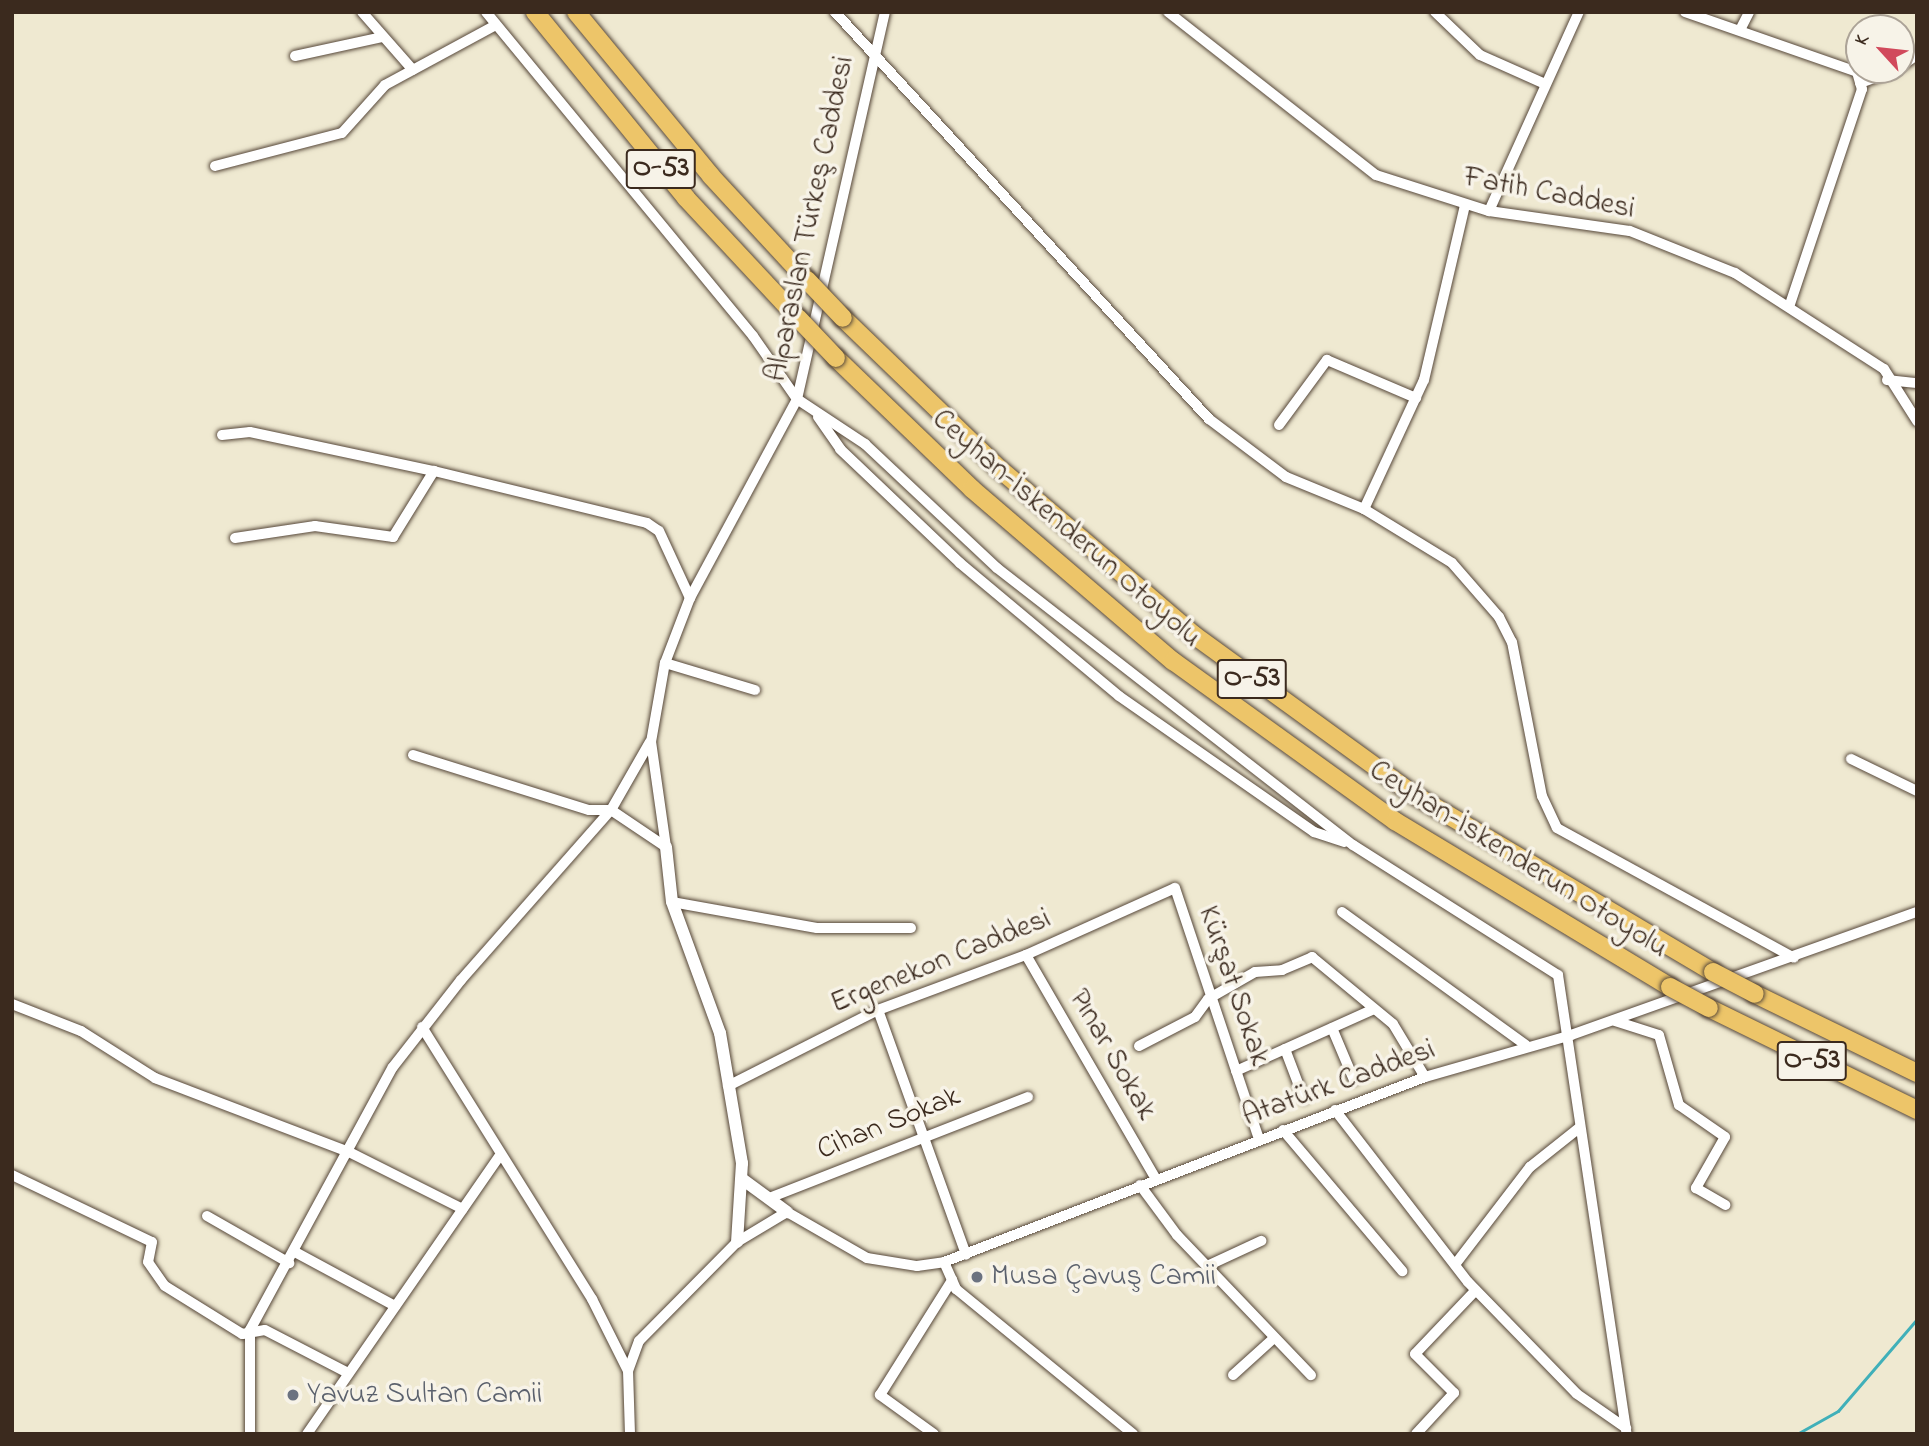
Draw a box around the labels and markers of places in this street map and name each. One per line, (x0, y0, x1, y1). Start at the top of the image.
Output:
place label: Musa Çavuş Camii (991, 1259, 1216, 1295)
marker: Musa Çavuş Camii (969, 1269, 985, 1285)
place label: Yavuz Sultan Camii (307, 1377, 542, 1413)
marker: Yavuz Sultan Camii (285, 1387, 301, 1403)

